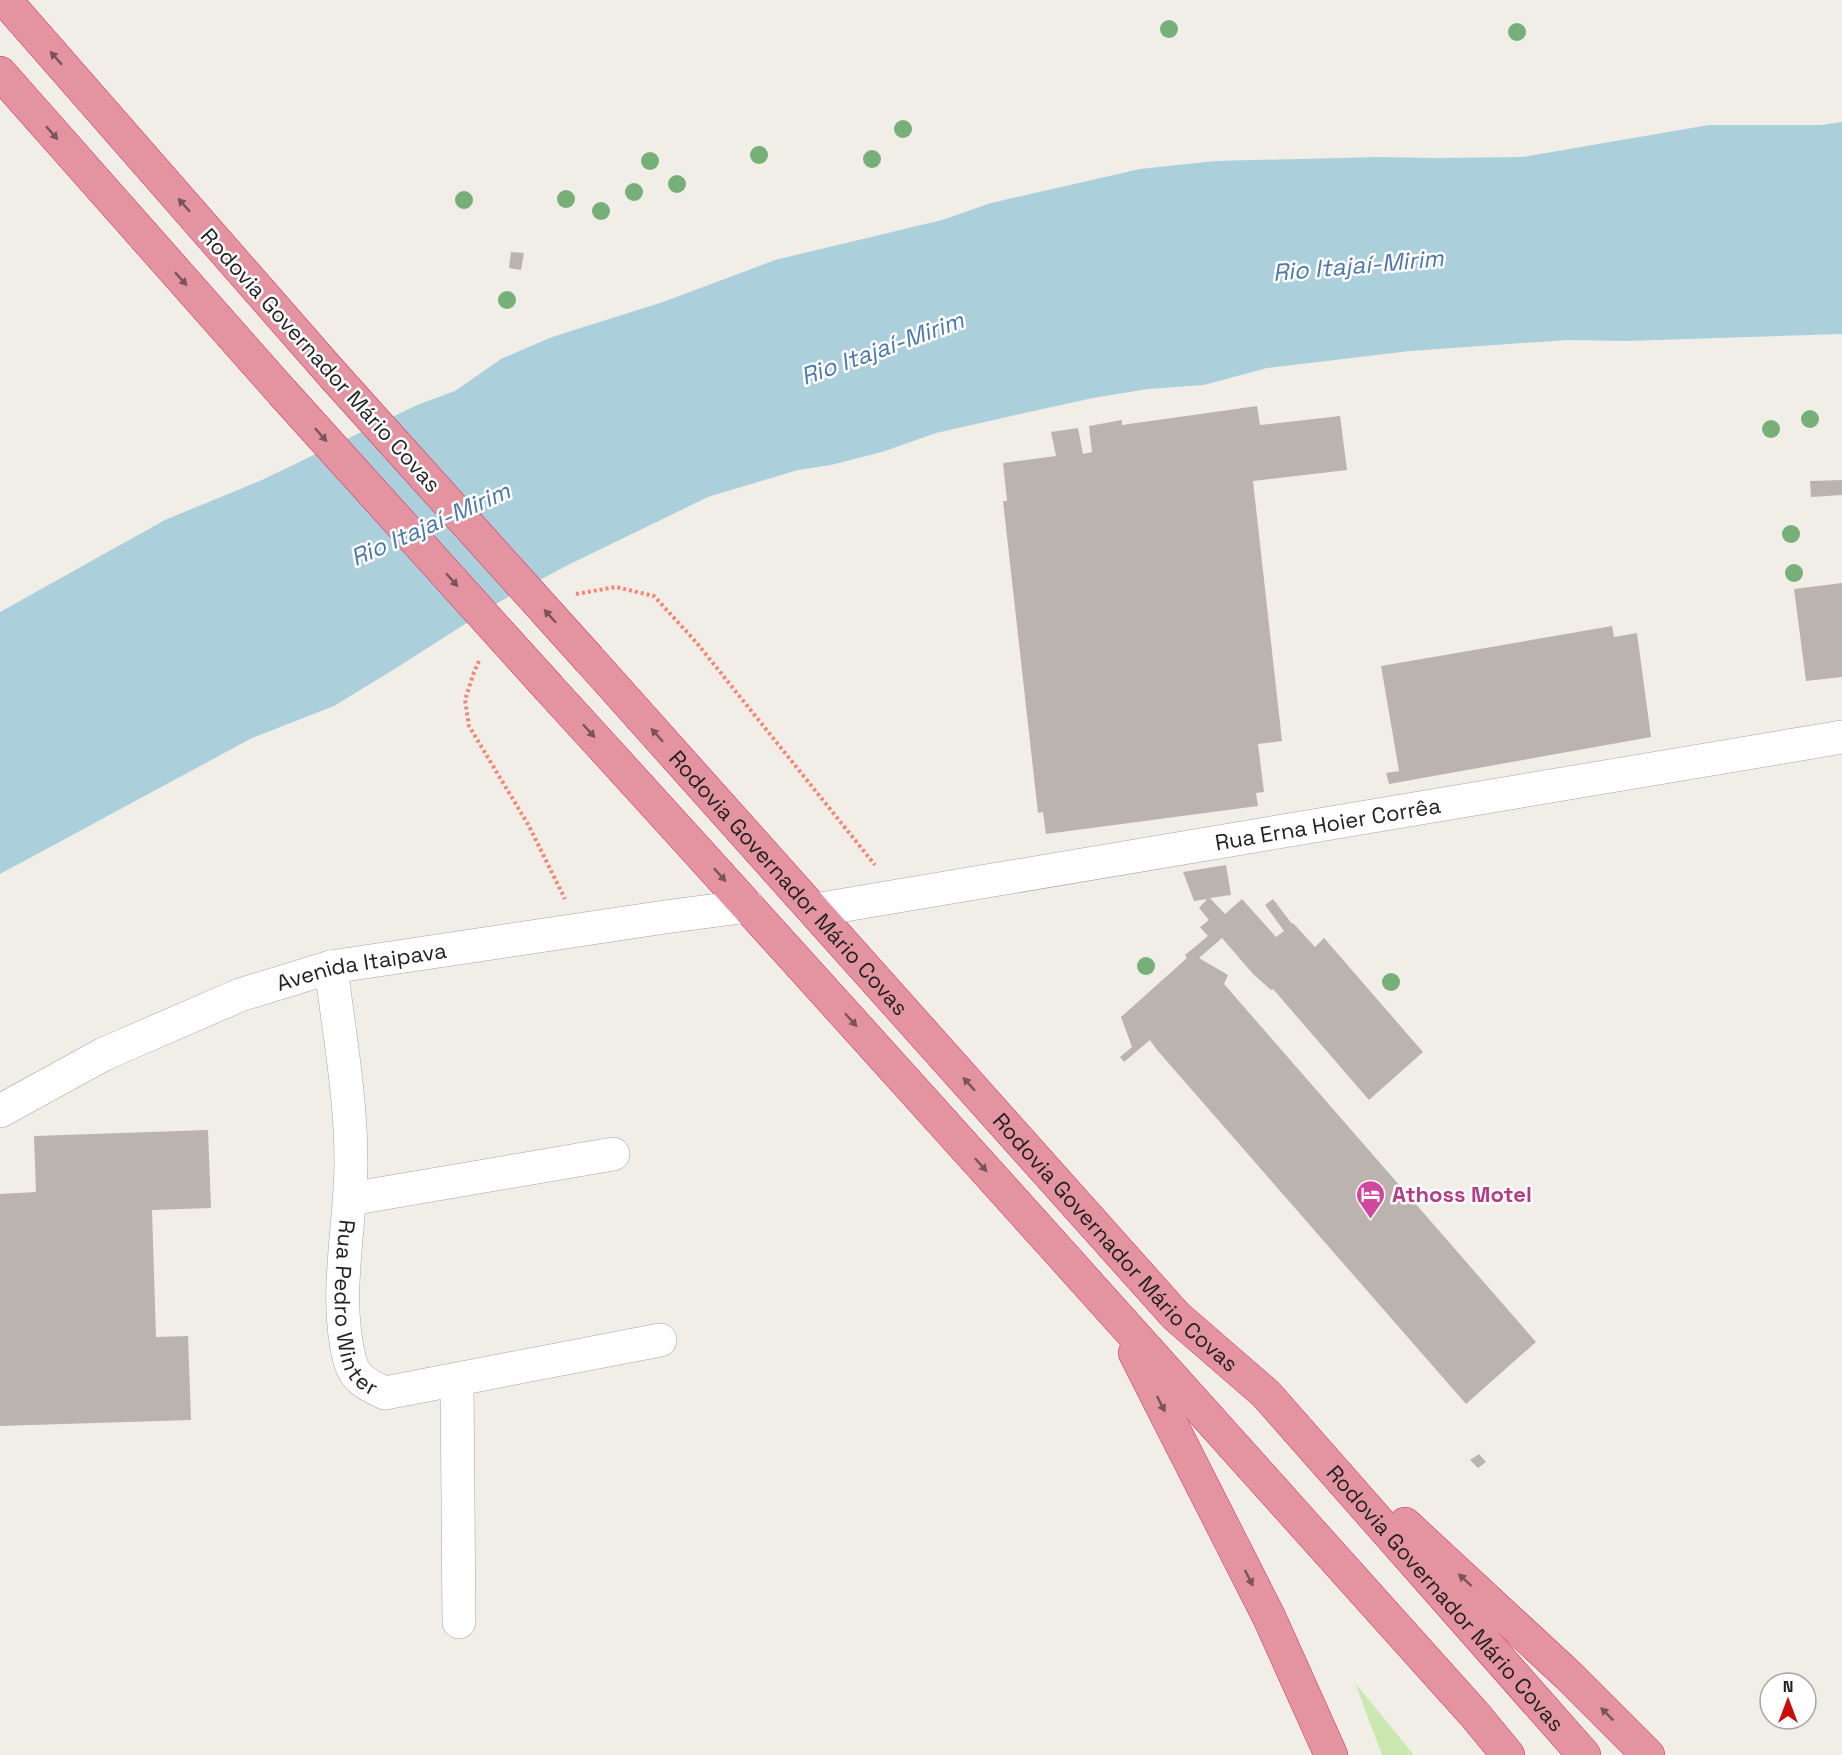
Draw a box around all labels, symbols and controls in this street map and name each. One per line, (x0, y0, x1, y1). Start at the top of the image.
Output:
one-way arrow (50, 51, 63, 66)
one-way arrow (45, 125, 58, 140)
one-way arrow (178, 198, 191, 213)
street label: Rodovia Governador Mário Covas (195, 222, 447, 498)
water label: Rio Itajaí-Mirim (1271, 242, 1446, 288)
one-way arrow (174, 271, 188, 286)
water label: Rio Itajaí-Mirim (796, 304, 969, 392)
one-way arrow (314, 428, 328, 443)
water label: Rio Itajaí-Mirim (345, 474, 516, 573)
one-way arrow (445, 572, 458, 587)
one-way arrow (543, 608, 557, 623)
one-way arrow (582, 723, 595, 738)
one-way arrow (651, 728, 665, 742)
street label: Rodovia Governador Mário Covas (663, 744, 915, 1021)
street label: Rua Erna Hoier Corrêa (1213, 791, 1443, 856)
one-way arrow (713, 867, 726, 882)
street label: Avenida Itaipava (273, 936, 449, 997)
one-way arrow (844, 1012, 857, 1027)
one-way arrow (963, 1077, 976, 1092)
street label: Rodovia Governador Mário Covas (987, 1107, 1244, 1378)
one-way arrow (974, 1157, 987, 1172)
hotel icon: Athoss Motel (1355, 1178, 1387, 1220)
place label: Athoss Motel (1392, 1180, 1532, 1208)
street label: Rua Pedro Winter (329, 1219, 383, 1401)
one-way arrow (1156, 1396, 1166, 1413)
street label: Rodovia Governador Mário Covas (1321, 1459, 1571, 1737)
one-way arrow (1244, 1570, 1254, 1587)
one-way arrow (1459, 1573, 1473, 1587)
north arrow (1758, 1671, 1818, 1731)
text: N (1783, 1676, 1793, 1697)
one-way arrow (1600, 1707, 1614, 1721)

